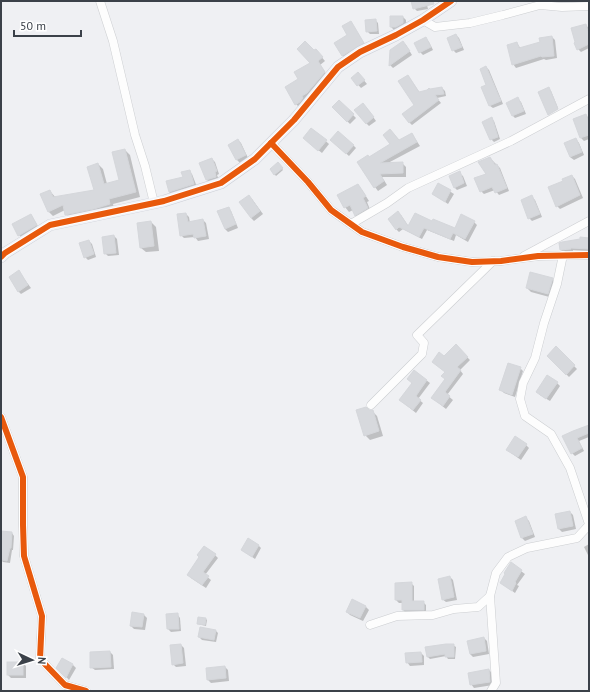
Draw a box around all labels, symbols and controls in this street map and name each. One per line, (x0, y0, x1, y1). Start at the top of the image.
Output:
scale bar (14, 12, 81, 38)
text: 50 m (20, 18, 46, 33)
north arrow (12, 640, 52, 680)
text: N (35, 657, 49, 665)

